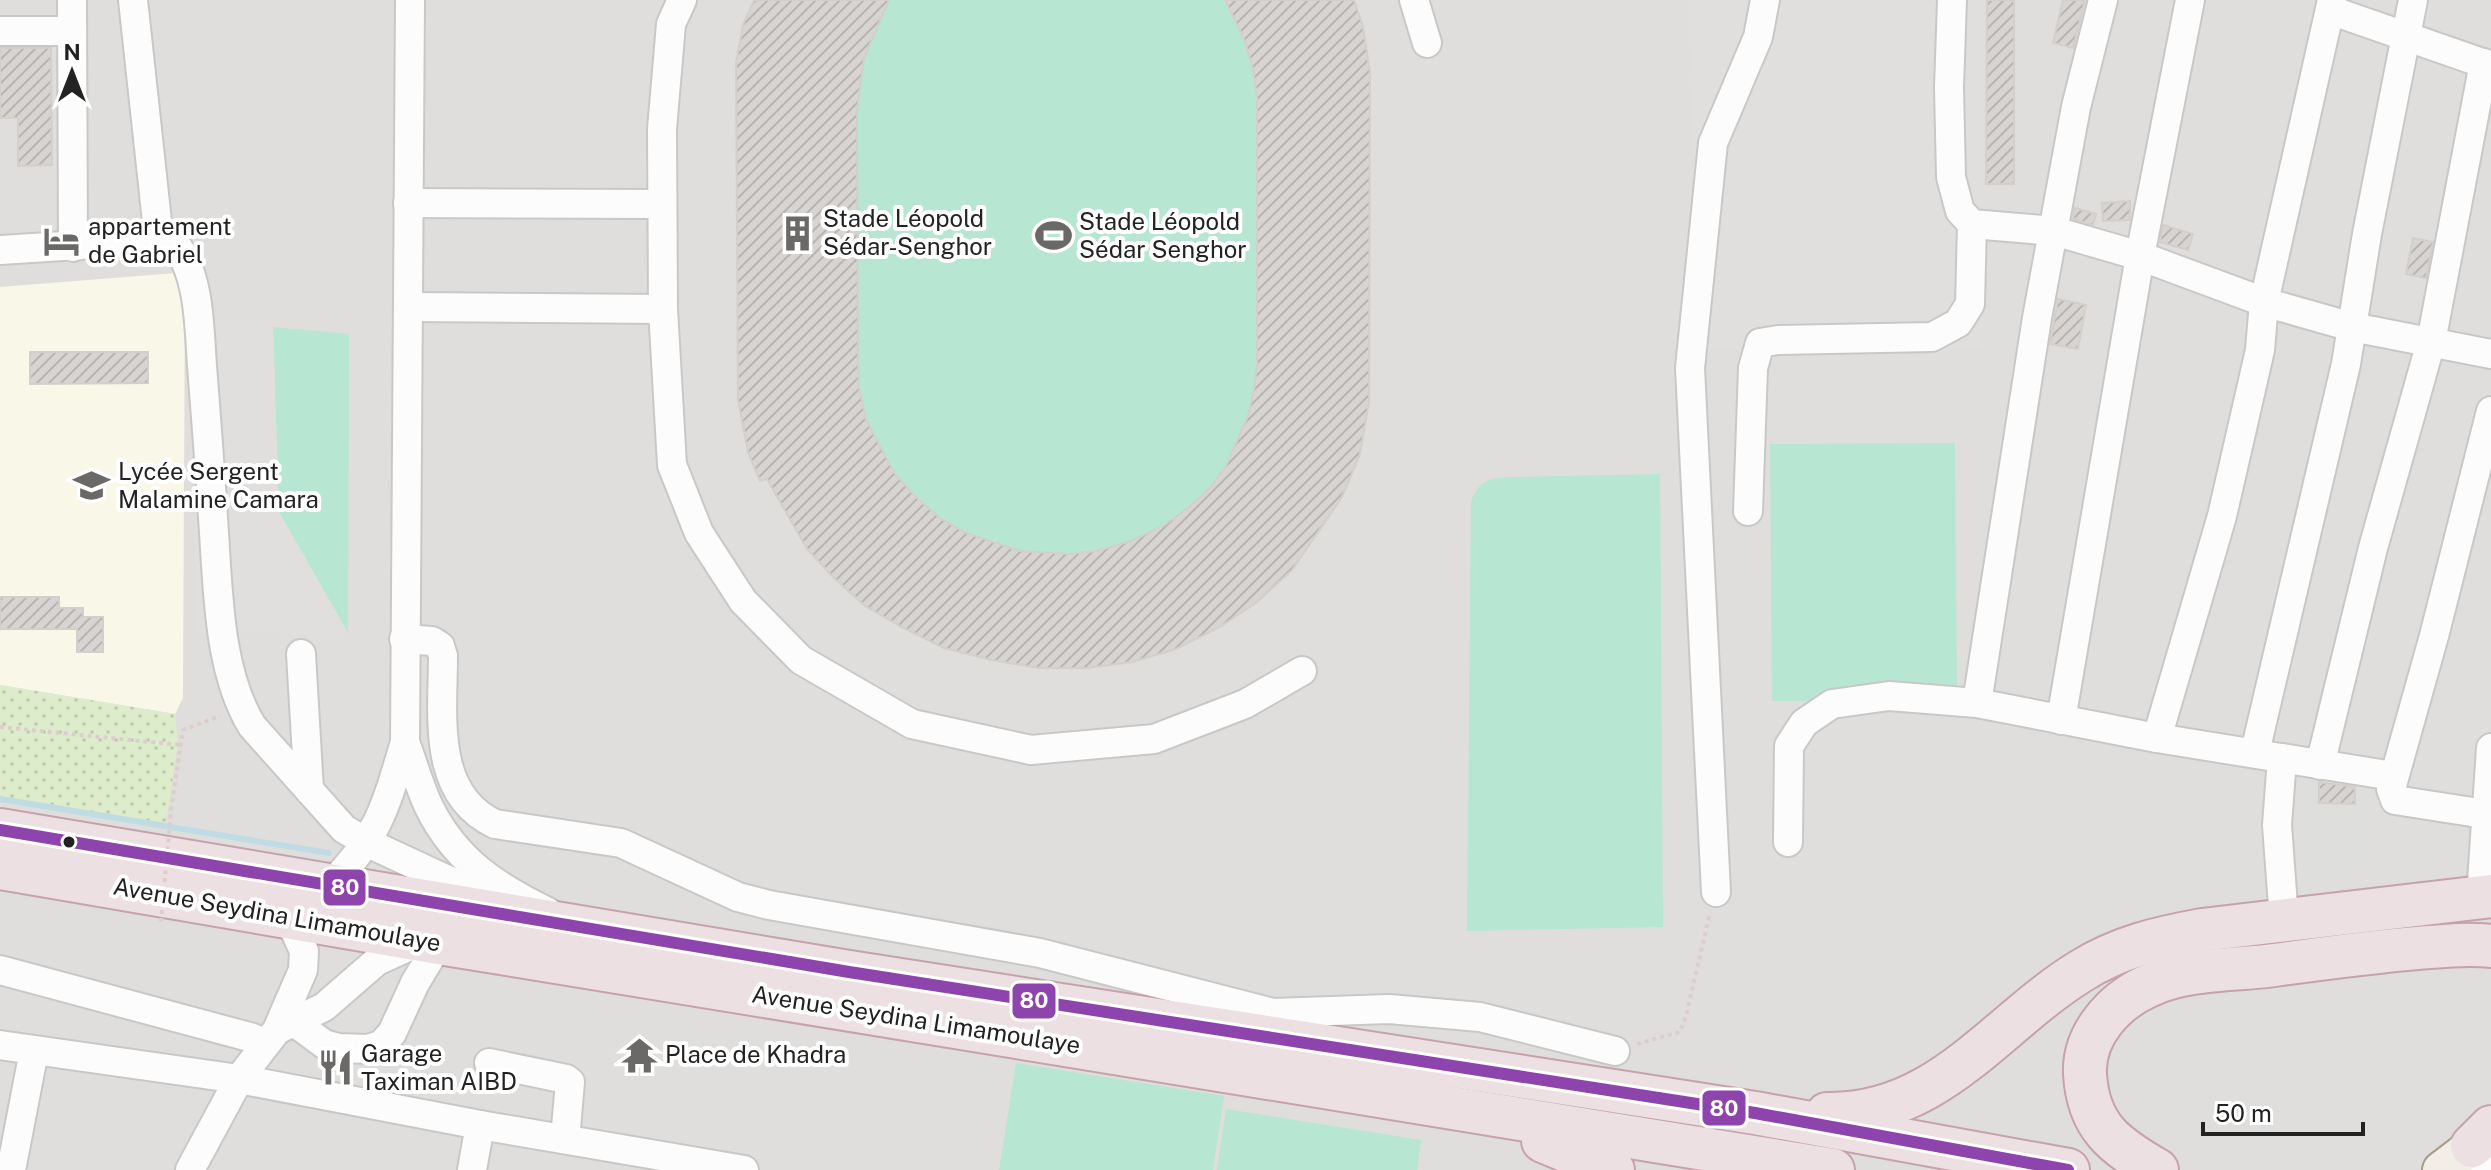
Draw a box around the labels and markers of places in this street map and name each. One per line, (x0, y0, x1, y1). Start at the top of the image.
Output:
place label: Stade Léopold Sédar-Senghor (823, 204, 992, 260)
place label: Stade Léopold Sédar Senghor (1079, 207, 1247, 263)
place label: appartement de Gabriel (88, 212, 232, 268)
building icon: Stade Léopold Sédar-Senghor (778, 214, 816, 252)
sports icon: Stade Léopold Sédar Senghor (1034, 217, 1072, 255)
hotel icon: appartement de Gabriel (43, 222, 81, 260)
place label: Lycée Sergent Malamine Camara (118, 457, 319, 513)
school or university icon: Lycée Sergent Malamine Camara (73, 467, 111, 505)
unlabelled marker (61, 834, 77, 850)
temple icon: Place de Khadra (620, 1036, 658, 1074)
place label: Garage Taximan AIBD (361, 1039, 517, 1095)
place label: Place de Khadra (665, 1040, 846, 1068)
restaurant icon: Garage Taximan AIBD (316, 1049, 354, 1087)

